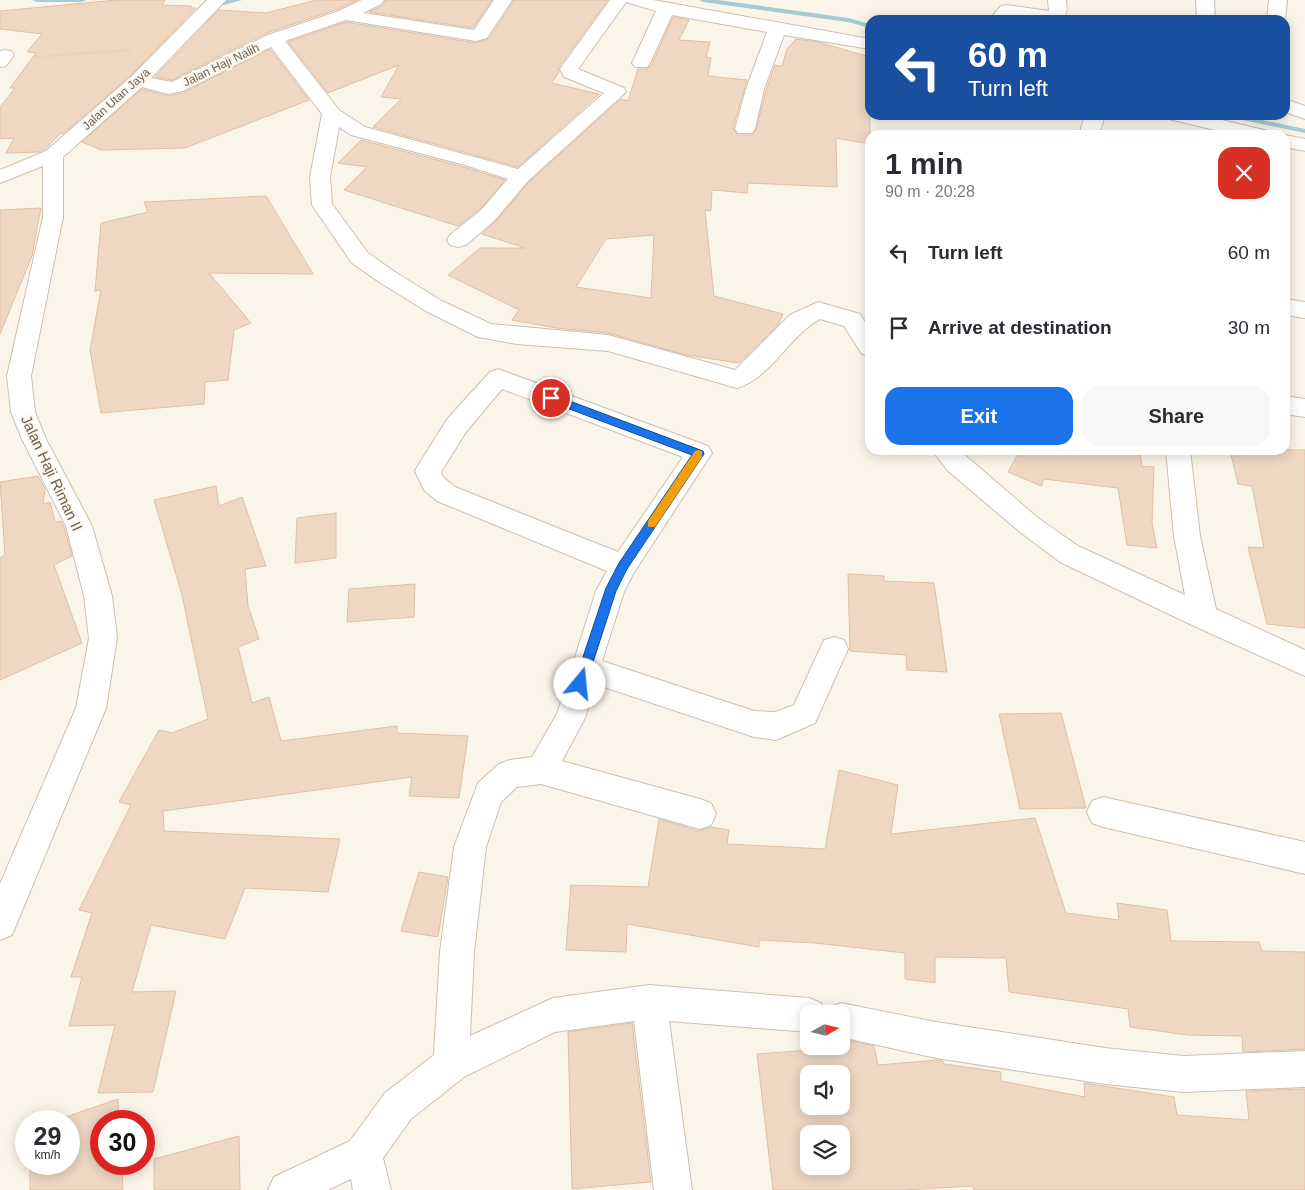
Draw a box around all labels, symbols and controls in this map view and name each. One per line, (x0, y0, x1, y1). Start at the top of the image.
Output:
icon: left (885, 35, 950, 100)
text: 60 m (968, 35, 1048, 74)
street label: Jalan Haji Nalih (180, 40, 262, 90)
street label: Jalan Utan Jaya (79, 65, 153, 133)
text: Turn left (968, 76, 1048, 101)
text: 1 min (885, 147, 963, 180)
button: close (1218, 147, 1270, 199)
text: 90 m · 20:28 (885, 183, 975, 200)
icon: left (885, 239, 913, 267)
text: Turn left (928, 242, 1003, 263)
text: 60 m (1228, 242, 1270, 263)
icon: arrive (885, 314, 913, 342)
text: Arrive at destination (928, 317, 1112, 338)
text: 30 m (1228, 317, 1270, 338)
pin (530, 377, 572, 419)
icon: arrive (537, 384, 565, 412)
button: Exit (885, 387, 1073, 445)
button: Share (1083, 387, 1270, 445)
street label: Jalan Haji Riman II (18, 412, 86, 534)
position arrow (553, 657, 605, 709)
north arrow (800, 1005, 850, 1055)
map controls (800, 1005, 850, 1175)
button: sound (800, 1065, 850, 1115)
speed limit sign: 30 (90, 1110, 155, 1175)
text: 29 (34, 1122, 61, 1150)
button: layers (800, 1125, 850, 1175)
text: km/h (34, 1148, 61, 1162)

